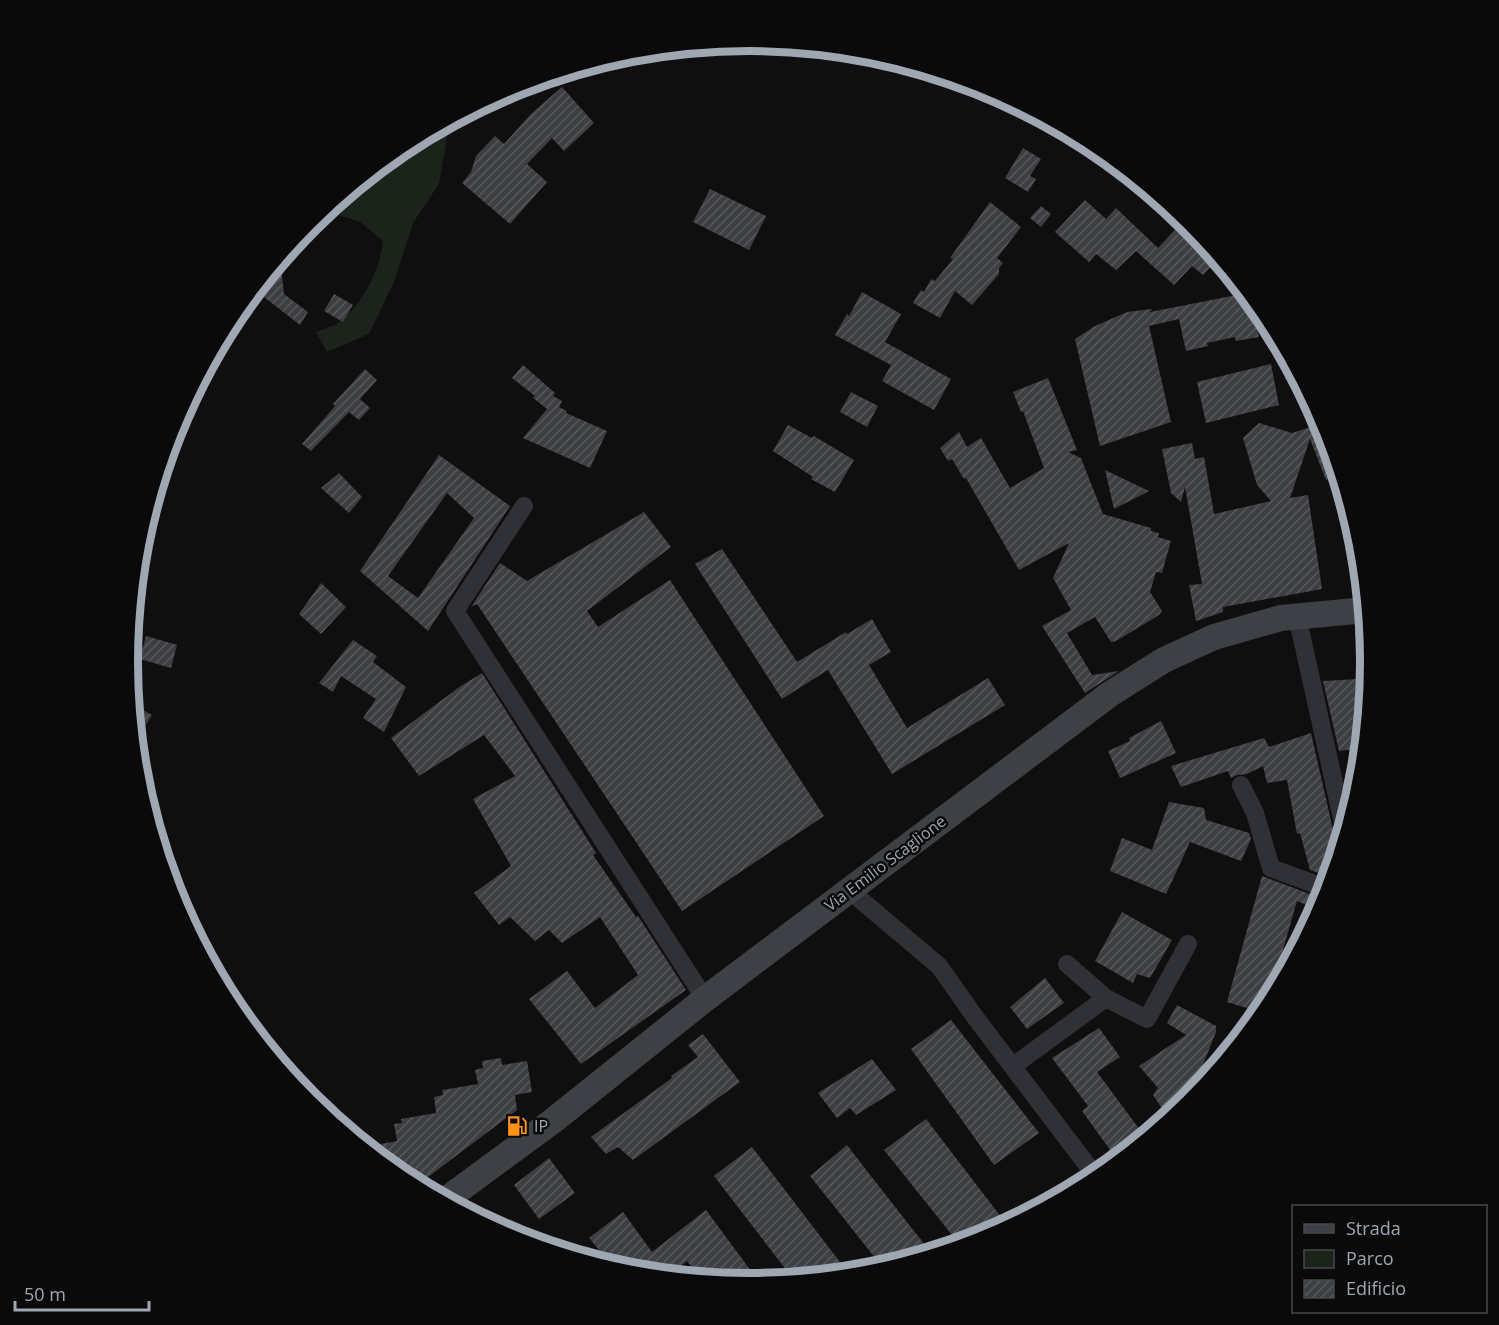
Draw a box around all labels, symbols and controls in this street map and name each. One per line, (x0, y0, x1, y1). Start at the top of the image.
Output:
street label: Via Emilio Scaglione (820, 810, 950, 916)
fuel station icon: IP (505, 1114, 529, 1138)
place label: IP (534, 1115, 548, 1137)
legend (1292, 1205, 1487, 1313)
text: Strada (1346, 1216, 1401, 1240)
text: Parco (1346, 1246, 1394, 1270)
scale bar (15, 1274, 148, 1312)
text: Edificio (1346, 1276, 1406, 1300)
text: 50 m (24, 1282, 66, 1306)

